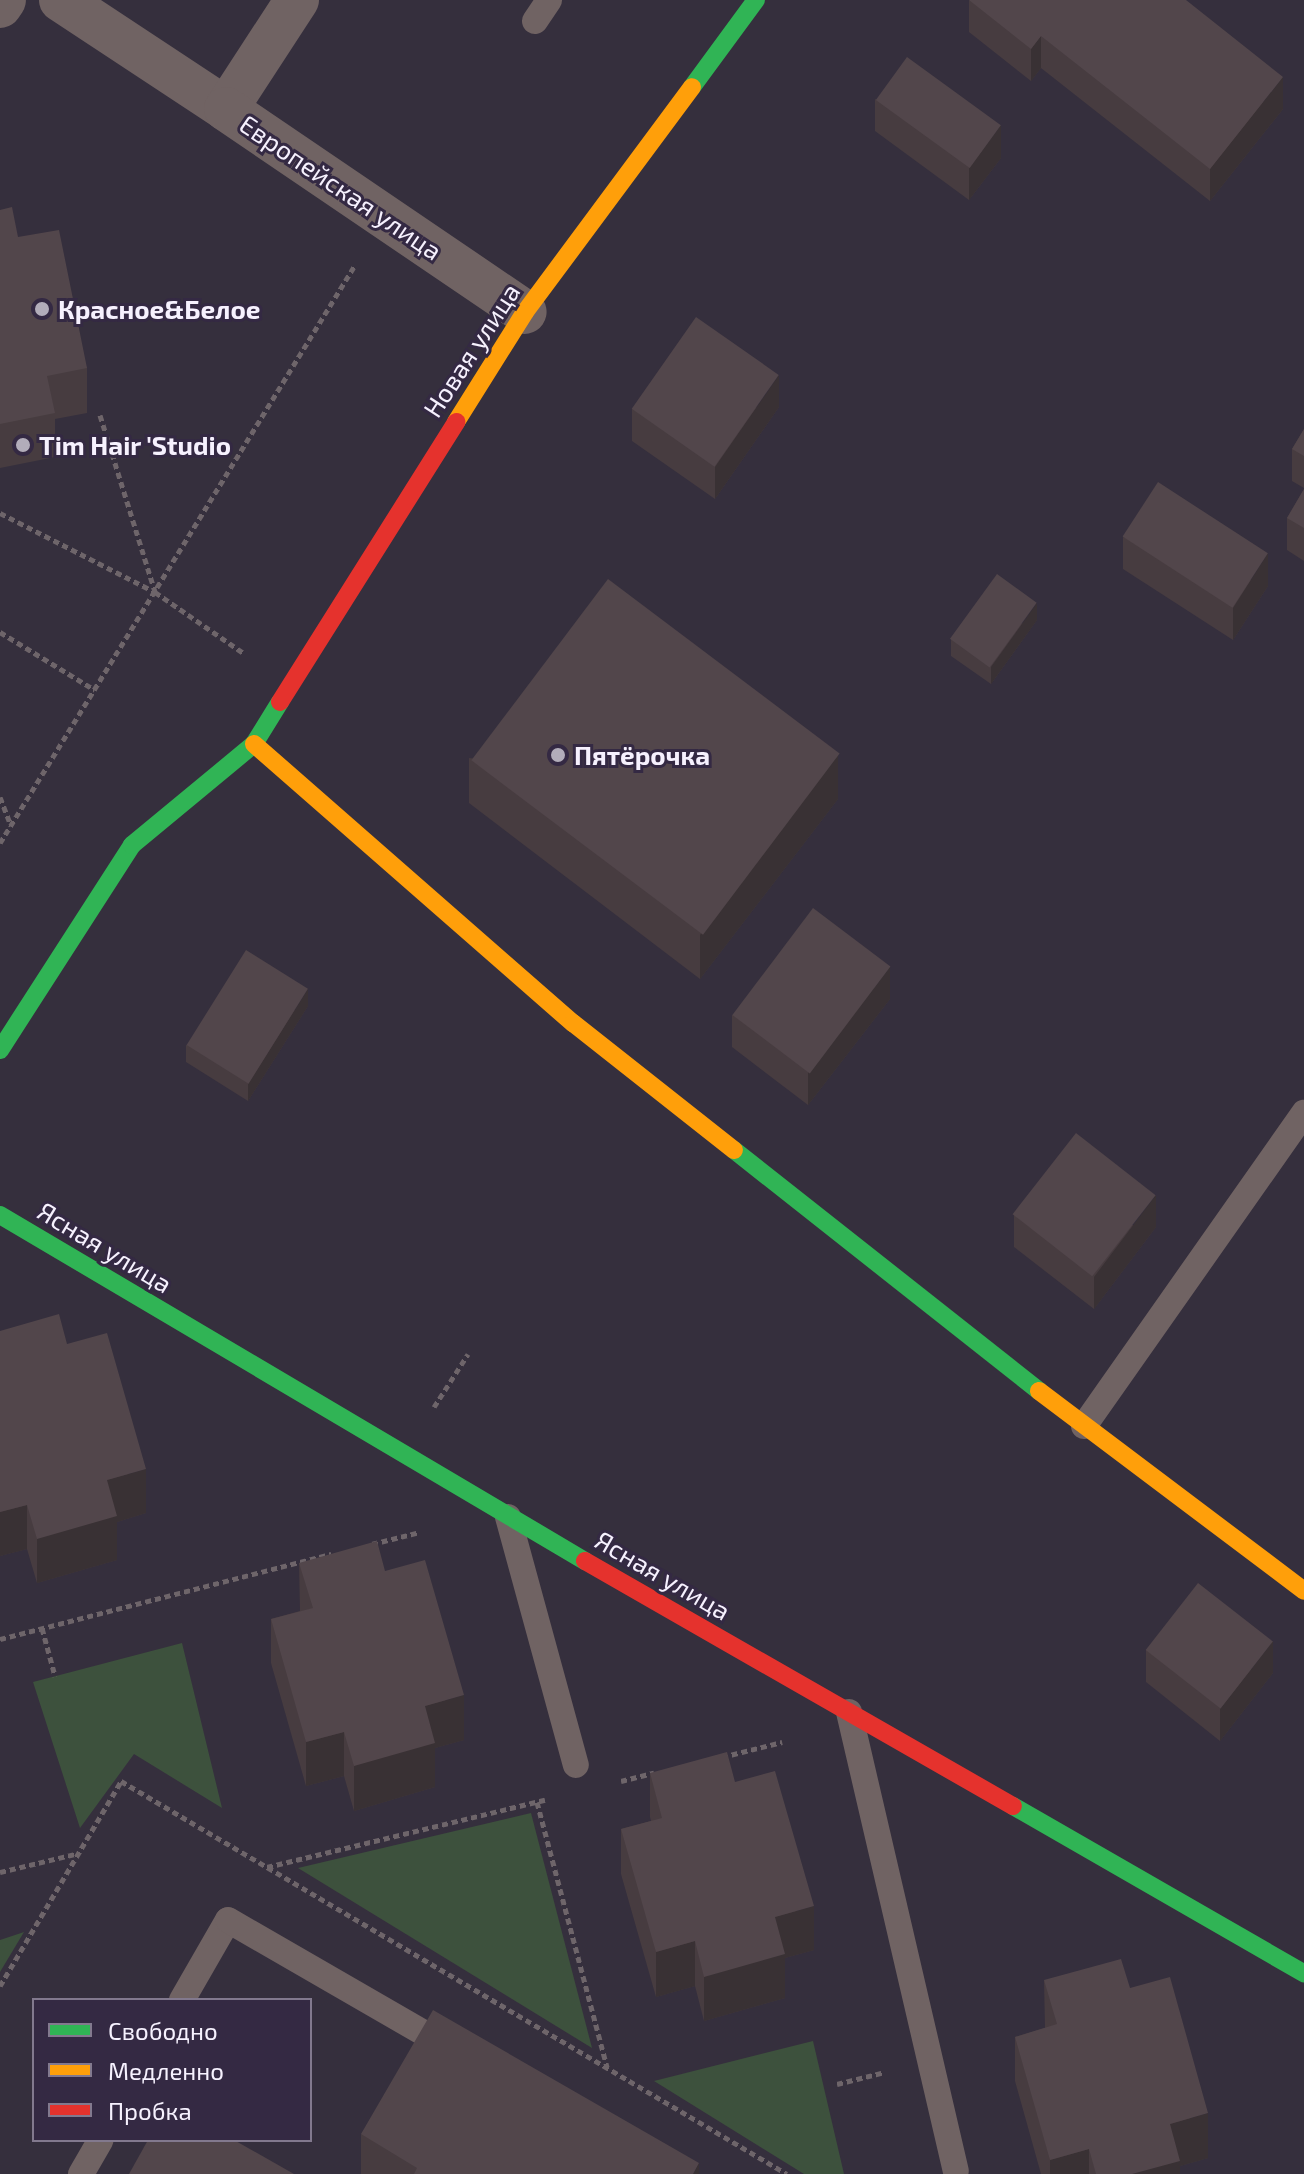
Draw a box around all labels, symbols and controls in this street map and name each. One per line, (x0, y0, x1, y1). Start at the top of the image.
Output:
street label: Европейская улица (234, 108, 448, 266)
street label: Новая улица (416, 277, 526, 423)
place label: Красное&Белое (58, 293, 261, 325)
marker: Красное&Белое (33, 300, 51, 318)
place label: Tim Hair 'Studio (39, 429, 232, 461)
marker: Tim Hair 'Studio (14, 436, 32, 454)
place label: Пятёрочка (574, 739, 710, 771)
marker: Пятёрочка (549, 746, 567, 764)
street label: Ясная улица (32, 1195, 178, 1299)
street label: Ясная улица (590, 1524, 736, 1626)
legend (32, 1998, 312, 2142)
text: Свободно (108, 2016, 218, 2045)
text: Медленно (108, 2056, 224, 2085)
text: Пробка (108, 2096, 192, 2125)

